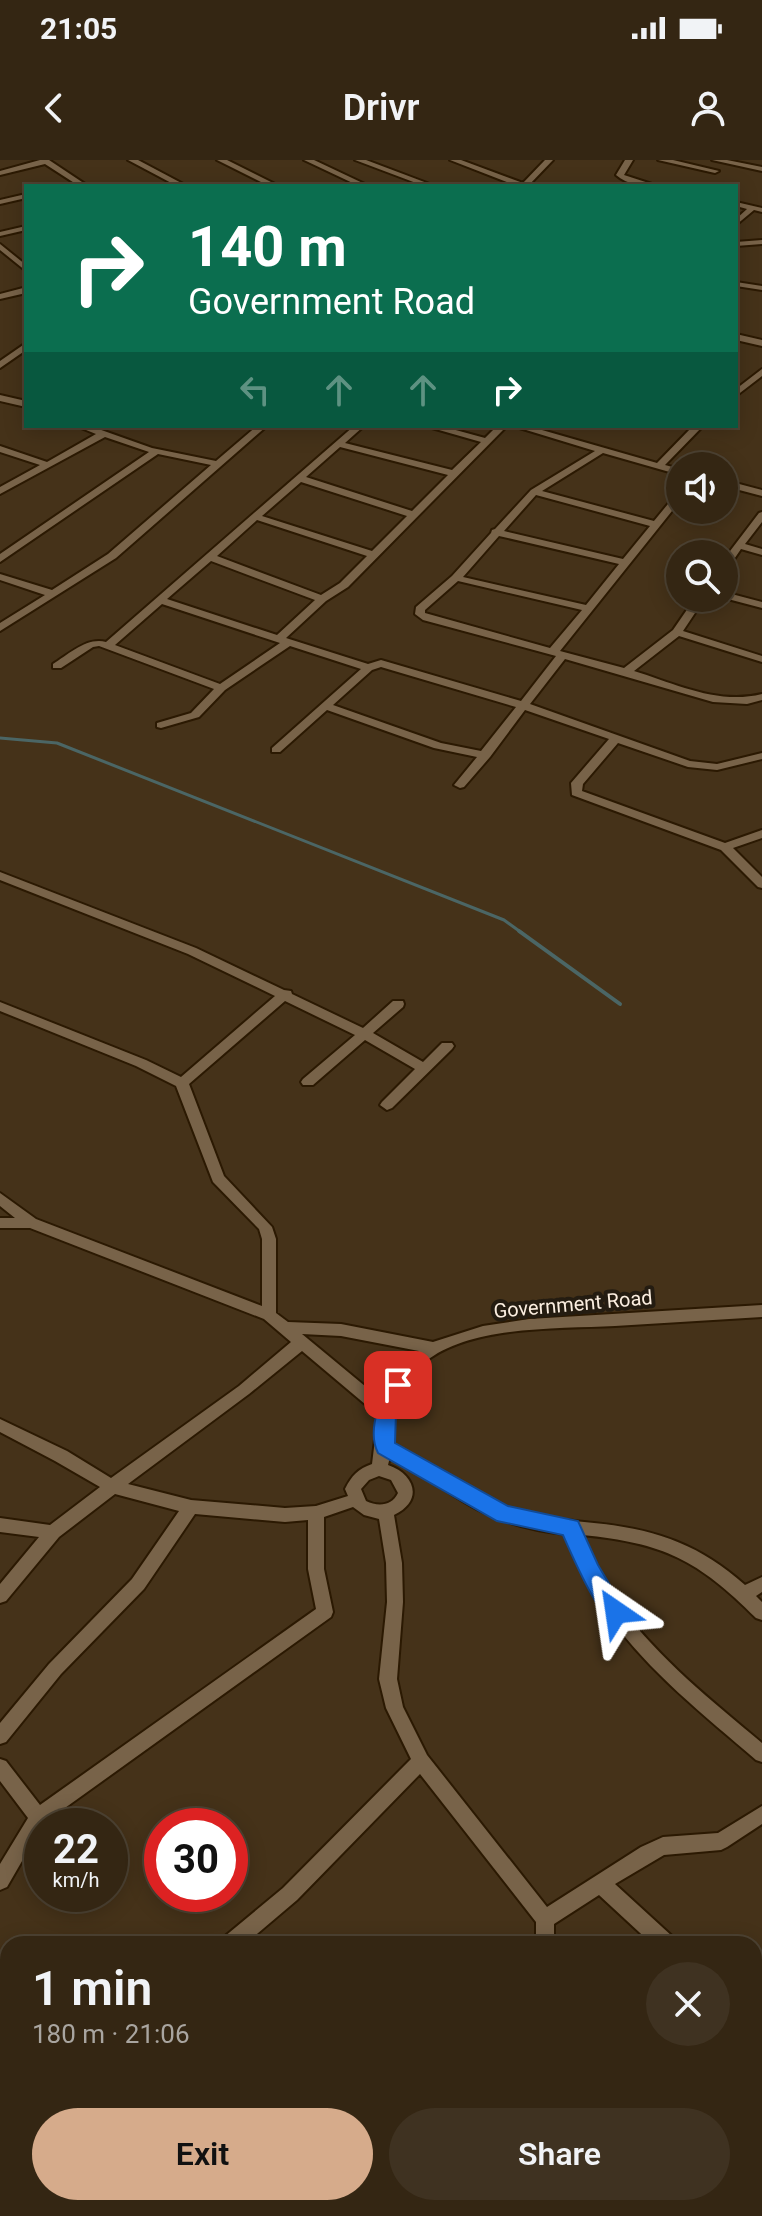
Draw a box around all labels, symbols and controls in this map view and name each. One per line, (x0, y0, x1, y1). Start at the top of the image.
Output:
text: 21:05 (40, 11, 117, 46)
icon: back (32, 86, 76, 130)
icon: person (686, 86, 730, 130)
text: Drivr (343, 87, 419, 129)
text: 140 m (188, 214, 347, 280)
icon: right (56, 216, 160, 320)
text: Government Road (188, 281, 475, 323)
icon: left (233, 368, 277, 412)
icon: ahead (317, 368, 361, 412)
icon: ahead (401, 368, 445, 412)
icon: right (485, 368, 529, 412)
map controls (666, 452, 738, 612)
button: sound (666, 452, 738, 524)
button: search (666, 540, 738, 612)
street label: Government Road (493, 1285, 653, 1323)
pin (364, 1351, 432, 1419)
icon: arrive (376, 1363, 420, 1407)
position arrow (574, 1570, 658, 1654)
speed limit sign: 30 (144, 1808, 248, 1912)
text: 22 (53, 1826, 99, 1873)
text: km/h (53, 1868, 99, 1892)
text: 1 min (32, 1960, 152, 2017)
button: close (646, 1962, 730, 2046)
text: 180 m · 21:06 (32, 2019, 190, 2049)
button: Exit (32, 2108, 373, 2200)
button: Share (389, 2108, 730, 2200)

